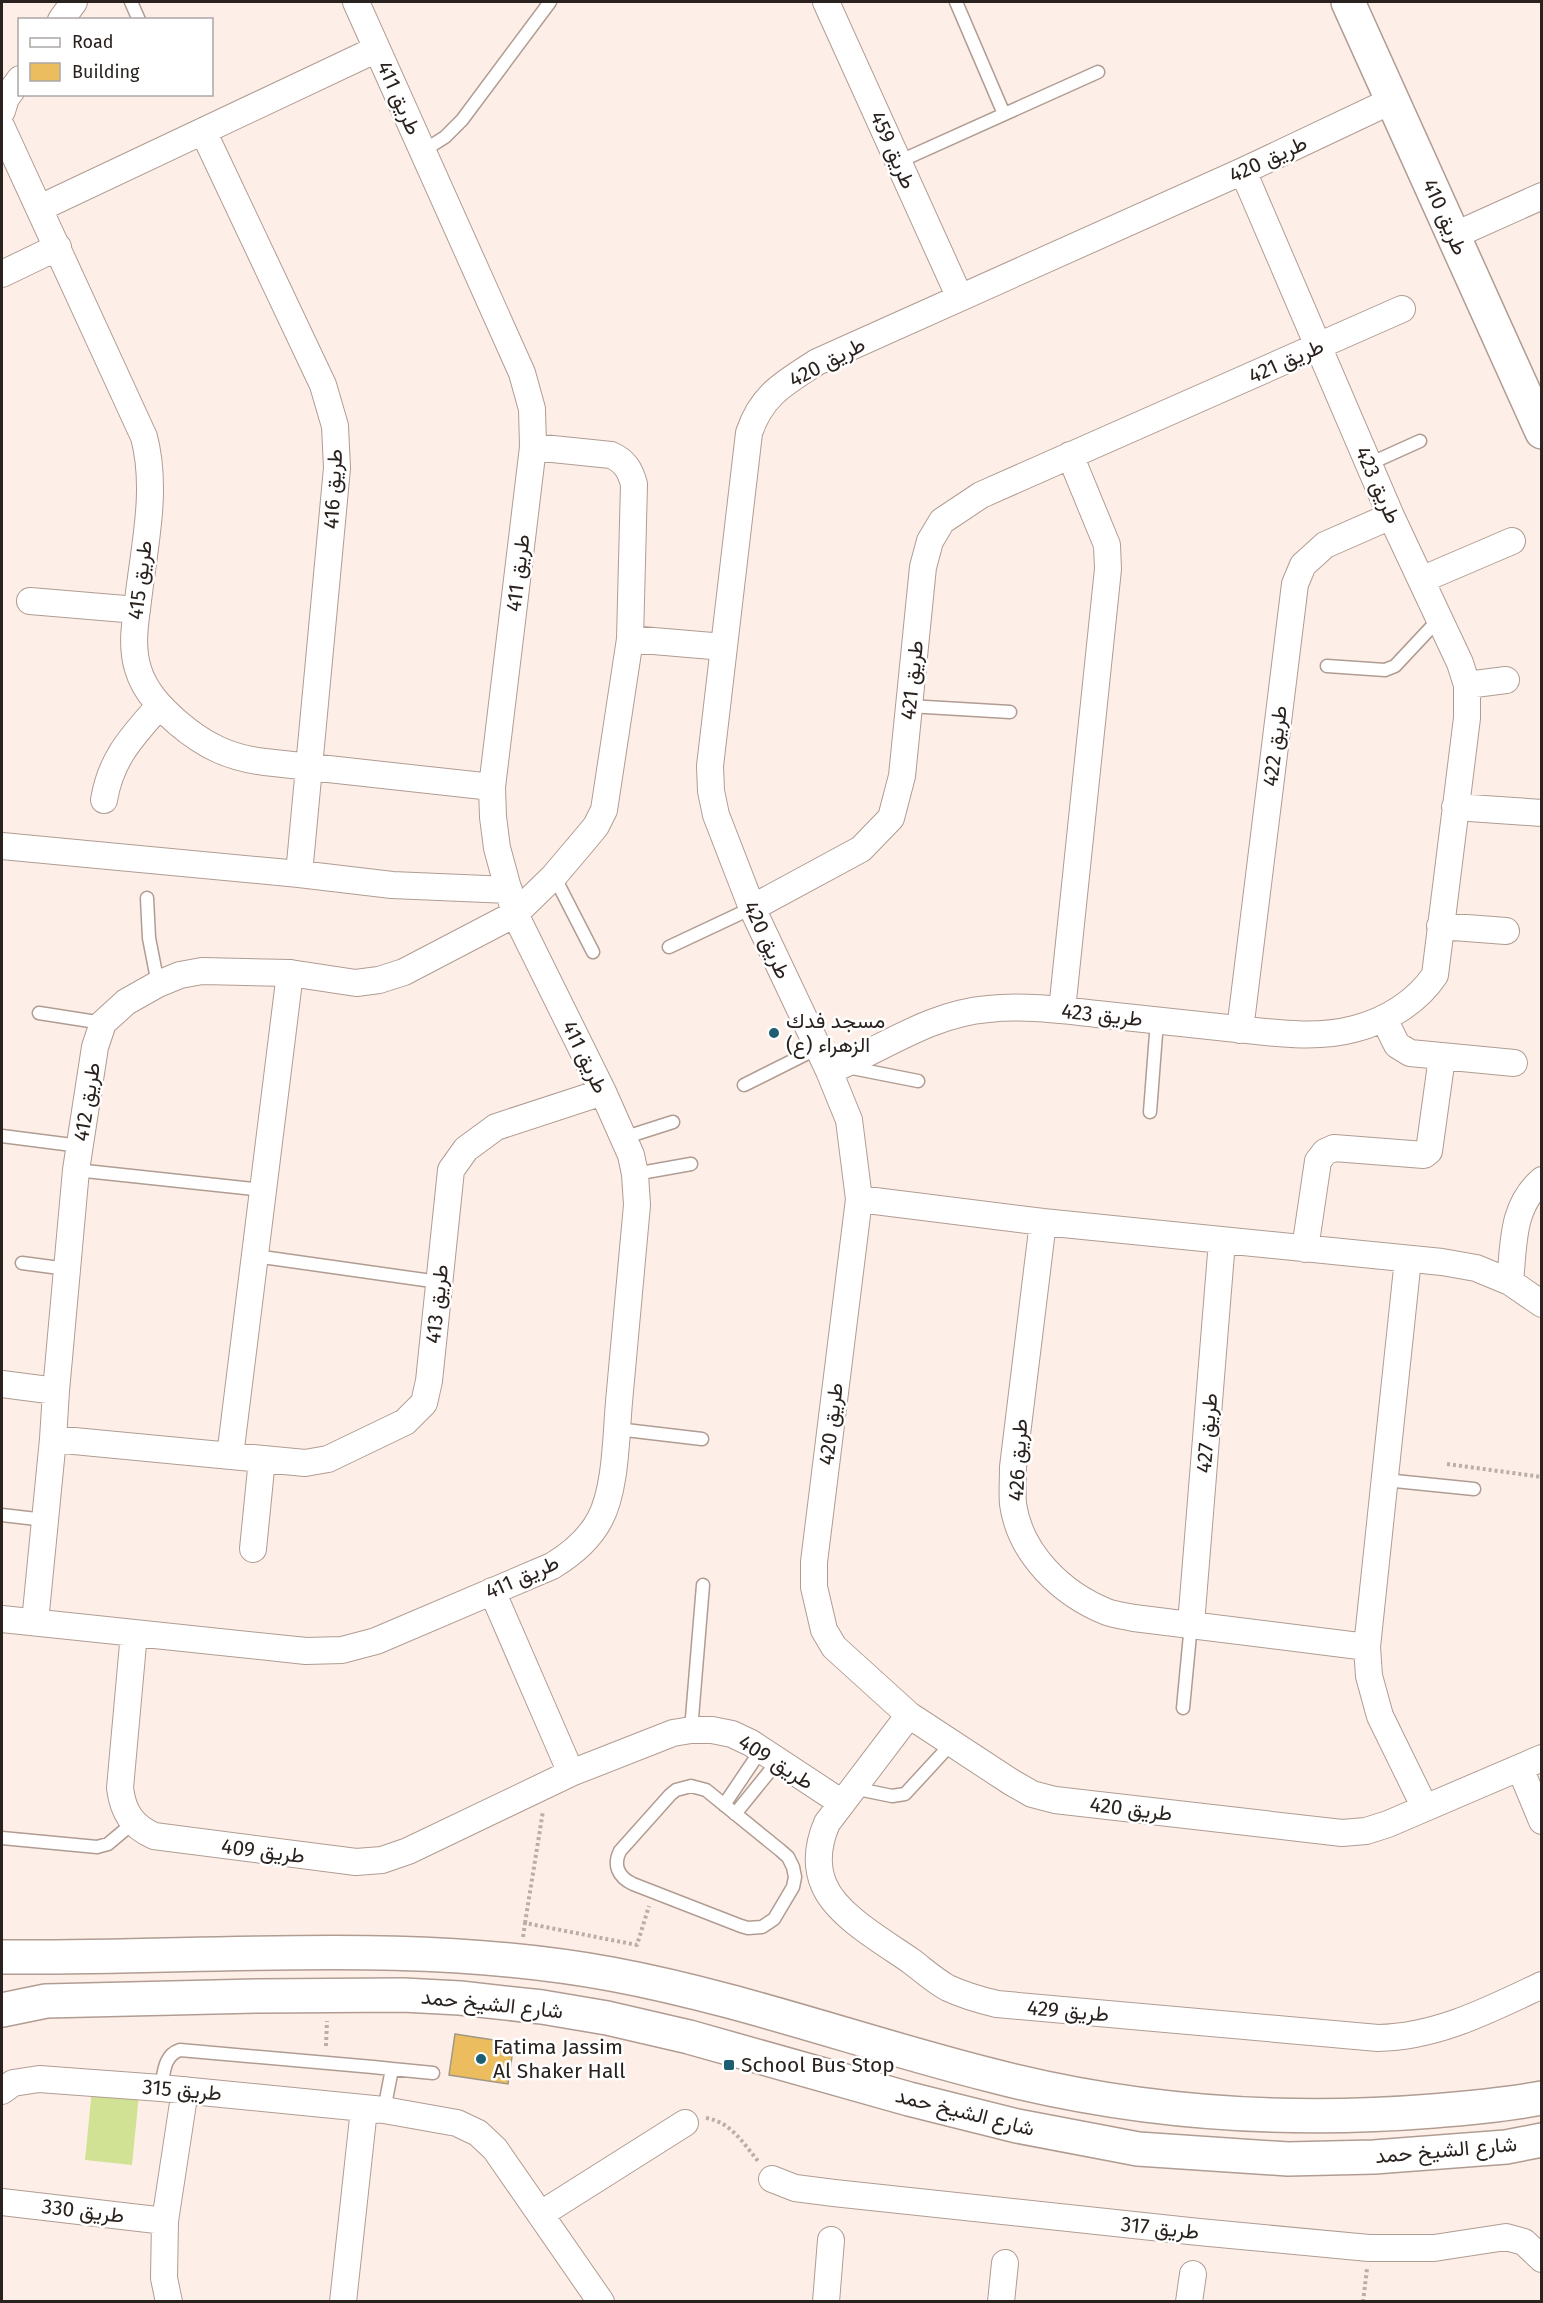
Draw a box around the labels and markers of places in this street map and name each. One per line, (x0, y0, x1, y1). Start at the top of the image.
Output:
place label: مسجد فدك الزهراء (ع) (786, 1008, 885, 1059)
marker: مسجد فدك الزهراء (ع) (767, 1026, 781, 1040)
place label: Fatima Jassim Al Shaker Hall (493, 2034, 625, 2084)
marker: Fatima Jassim Al Shaker Hall (474, 2052, 488, 2066)
place label: School Bus Stop (741, 2052, 895, 2078)
marker: School Bus Stop (722, 2058, 736, 2072)

